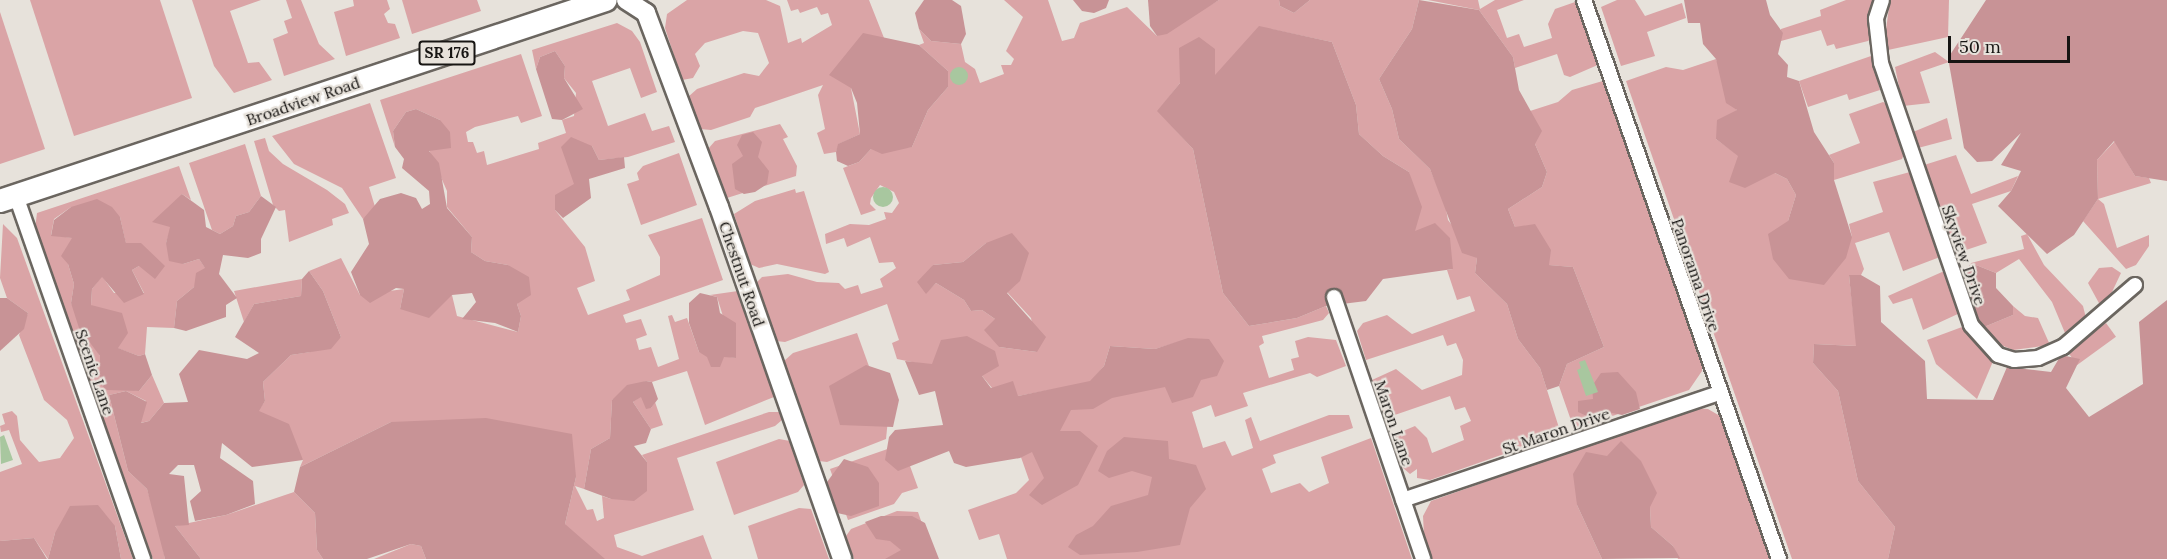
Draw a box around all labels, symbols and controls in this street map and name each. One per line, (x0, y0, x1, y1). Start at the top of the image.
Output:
scale bar (1951, 24, 2072, 62)
text: 50 m (1959, 35, 2001, 58)
road number: SR 176 (418, 41, 476, 65)
street label: Broadview Road (244, 73, 362, 129)
street label: Skyview Drive (1938, 203, 1990, 307)
street label: Panorama Drive (1668, 216, 1724, 334)
street label: Chestnut Road (715, 219, 769, 329)
street label: Scenic Lane (71, 327, 119, 417)
street label: Maron Lane (1370, 378, 1418, 468)
street label: St Maron Drive (1500, 404, 1612, 458)

